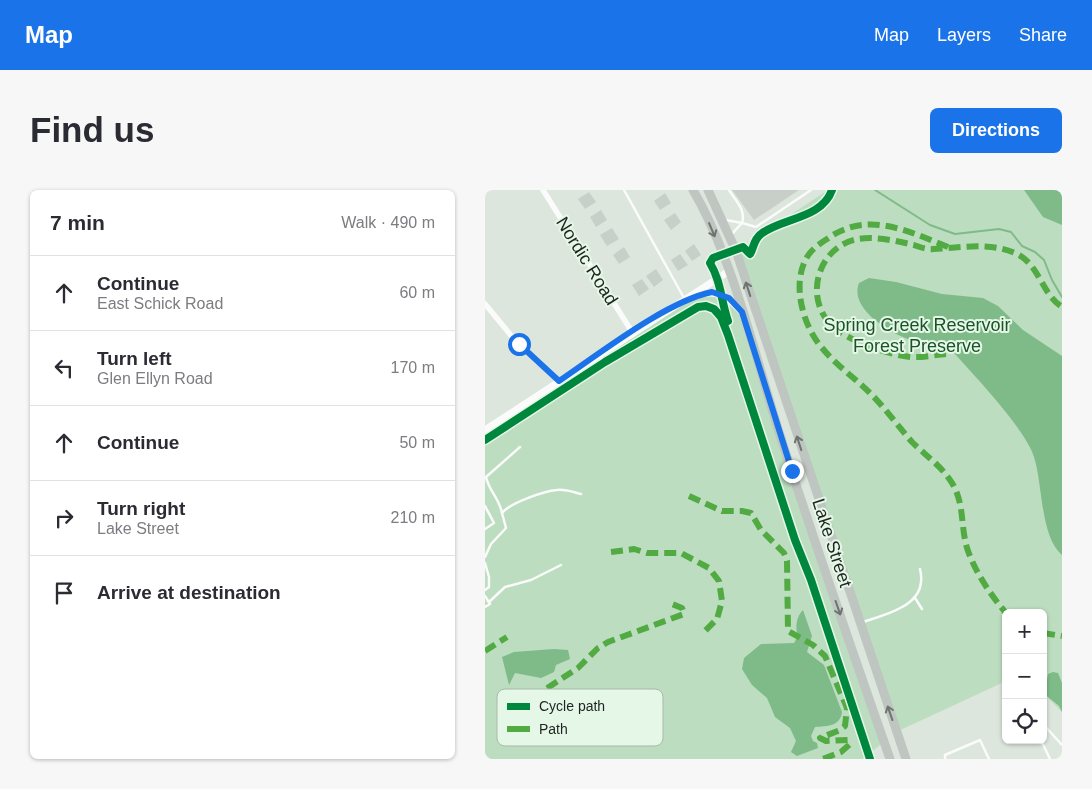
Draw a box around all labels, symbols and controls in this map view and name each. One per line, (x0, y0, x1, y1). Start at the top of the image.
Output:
text: Map (25, 21, 73, 48)
text: Map (874, 25, 909, 45)
text: Layers (937, 25, 991, 45)
text: Share (1019, 25, 1067, 45)
button: Directions (930, 108, 1062, 153)
text: Find us (30, 110, 154, 149)
text: 7 min (50, 211, 105, 234)
street label: Nordic Road (552, 213, 622, 309)
text: Walk · 490 m (341, 214, 435, 231)
one-way arrow (708, 222, 717, 237)
text: Continue (97, 273, 179, 294)
icon: ahead (50, 279, 78, 307)
one-way arrow (743, 281, 752, 297)
text: 60 m (399, 284, 435, 301)
text: East Schick Road (97, 295, 223, 312)
park label: Spring Creek Reservoir Forest Preserve (823, 315, 1011, 356)
route start (508, 333, 531, 356)
text: Turn left (97, 348, 172, 369)
icon: left (50, 354, 78, 382)
text: 170 m (391, 359, 435, 376)
text: Glen Ellyn Road (97, 370, 213, 387)
icon: ahead (50, 429, 78, 457)
text: Continue (97, 432, 179, 453)
text: 50 m (399, 434, 435, 451)
one-way arrow (794, 435, 803, 451)
route end (781, 460, 804, 483)
street label: Lake Street (808, 496, 856, 590)
text: Turn right (97, 498, 185, 519)
icon: right (50, 504, 78, 532)
text: 210 m (391, 509, 435, 526)
text: Lake Street (97, 520, 179, 537)
icon: arrive (50, 579, 78, 607)
text: Arrive at destination (97, 582, 281, 603)
one-way arrow (834, 600, 843, 616)
map controls (1002, 609, 1047, 744)
button: + (1002, 609, 1047, 654)
button: − (1002, 654, 1047, 699)
legend (497, 689, 663, 746)
text: Cycle path (539, 698, 605, 714)
button: locate (1002, 699, 1047, 744)
one-way arrow (885, 706, 894, 721)
text: Path (539, 721, 568, 737)

